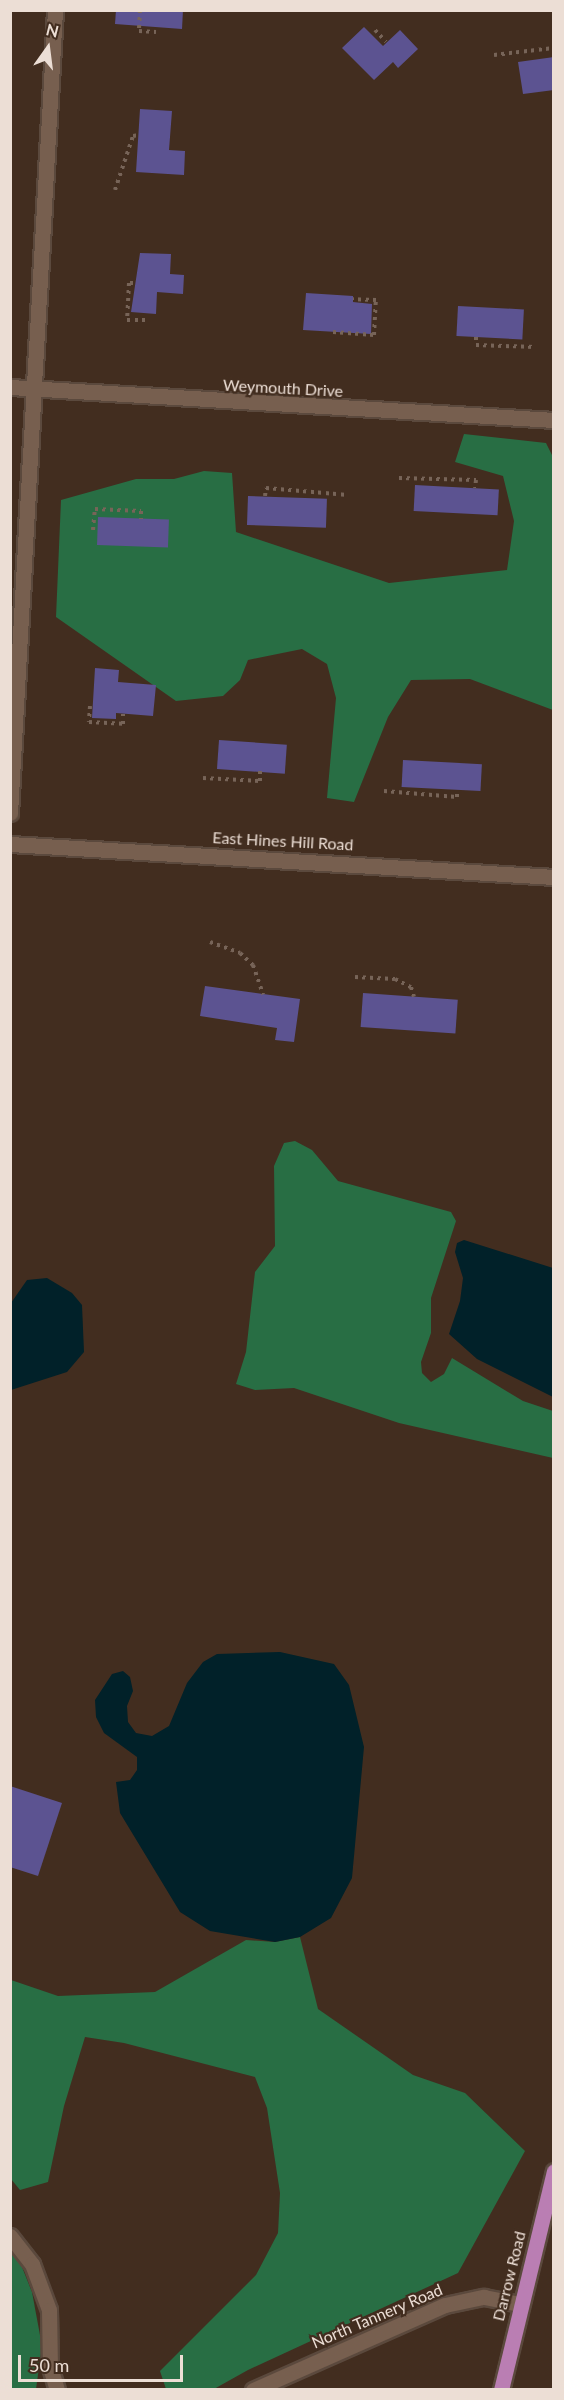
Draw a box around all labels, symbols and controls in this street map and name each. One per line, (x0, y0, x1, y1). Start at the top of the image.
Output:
north arrow (18, 18, 78, 78)
text: N (44, 19, 61, 41)
street label: Weymouth Drive (222, 375, 344, 401)
street label: East Hines Hill Road (212, 828, 354, 854)
street label: Darrow Road (489, 2229, 529, 2323)
street label: North Tannery Road (308, 2280, 446, 2352)
scale bar (21, 2343, 186, 2381)
text: 50 m (29, 2354, 69, 2376)

